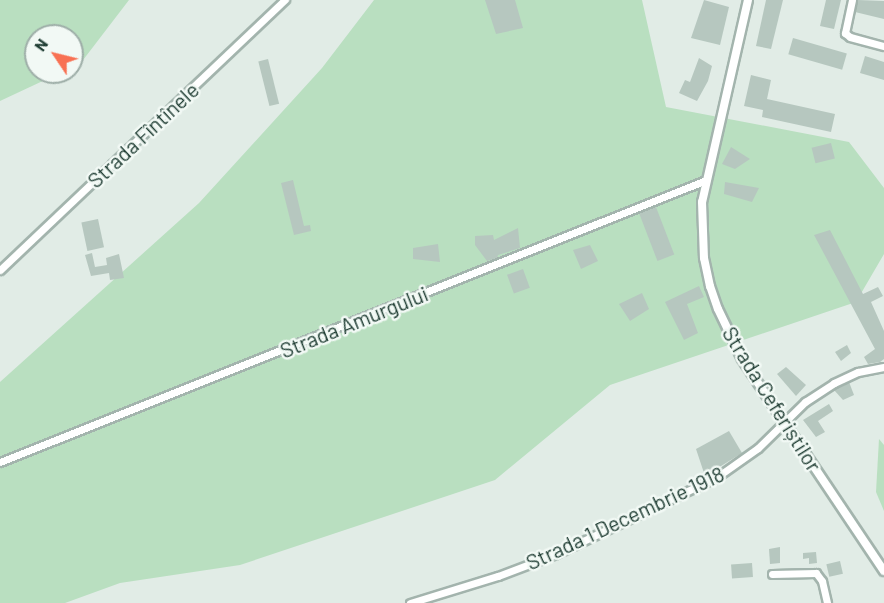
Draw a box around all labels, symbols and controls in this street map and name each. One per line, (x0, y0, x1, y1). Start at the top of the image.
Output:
north arrow (24, 24, 84, 84)
text: N (30, 35, 51, 54)
street label: Strada Fîntînele (82, 77, 204, 193)
street label: Strada Amurgului (276, 281, 432, 363)
street label: Strada Ceferiștilor (717, 322, 827, 476)
street label: Strada 1 Decembrie 1918 (522, 461, 728, 575)

